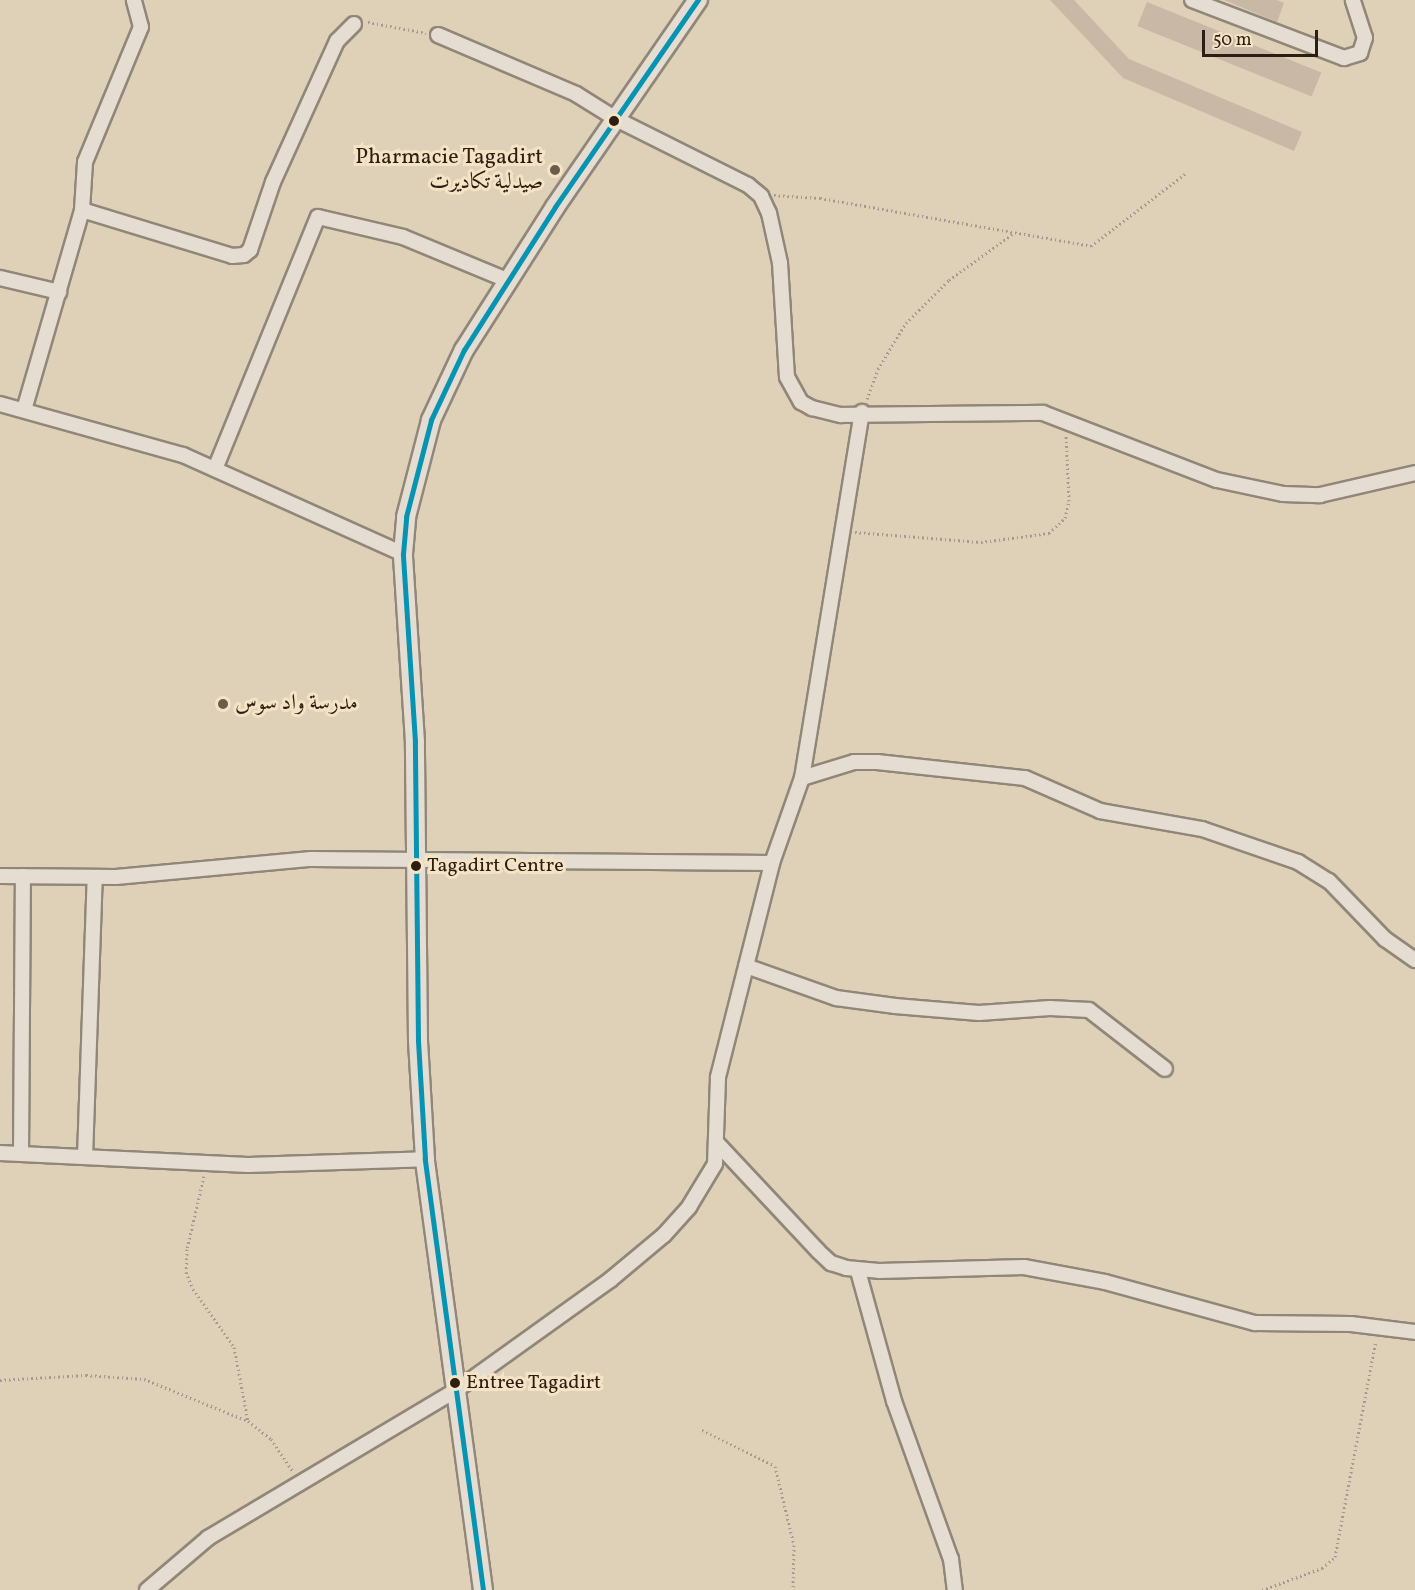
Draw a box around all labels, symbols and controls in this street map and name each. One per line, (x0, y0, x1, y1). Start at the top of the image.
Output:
scale bar (1205, 18, 1320, 56)
text: 50 m (1213, 28, 1252, 53)
unlabelled marker (608, 115, 620, 127)
place label: Pharmacie Tagadirt صيدلية تكاديرت (355, 144, 543, 196)
marker: Pharmacie Tagadirt صيدلية تكاديرت (548, 163, 562, 177)
place label: مدرسة واد سوس (235, 691, 358, 717)
marker: مدرسة واد سوس (216, 697, 230, 711)
place label: Tagadirt Centre (427, 854, 564, 878)
marker: Tagadirt Centre (410, 860, 422, 872)
place label: Entree Tagadirt (466, 1371, 602, 1395)
marker: Entree Tagadirt (449, 1377, 461, 1389)

